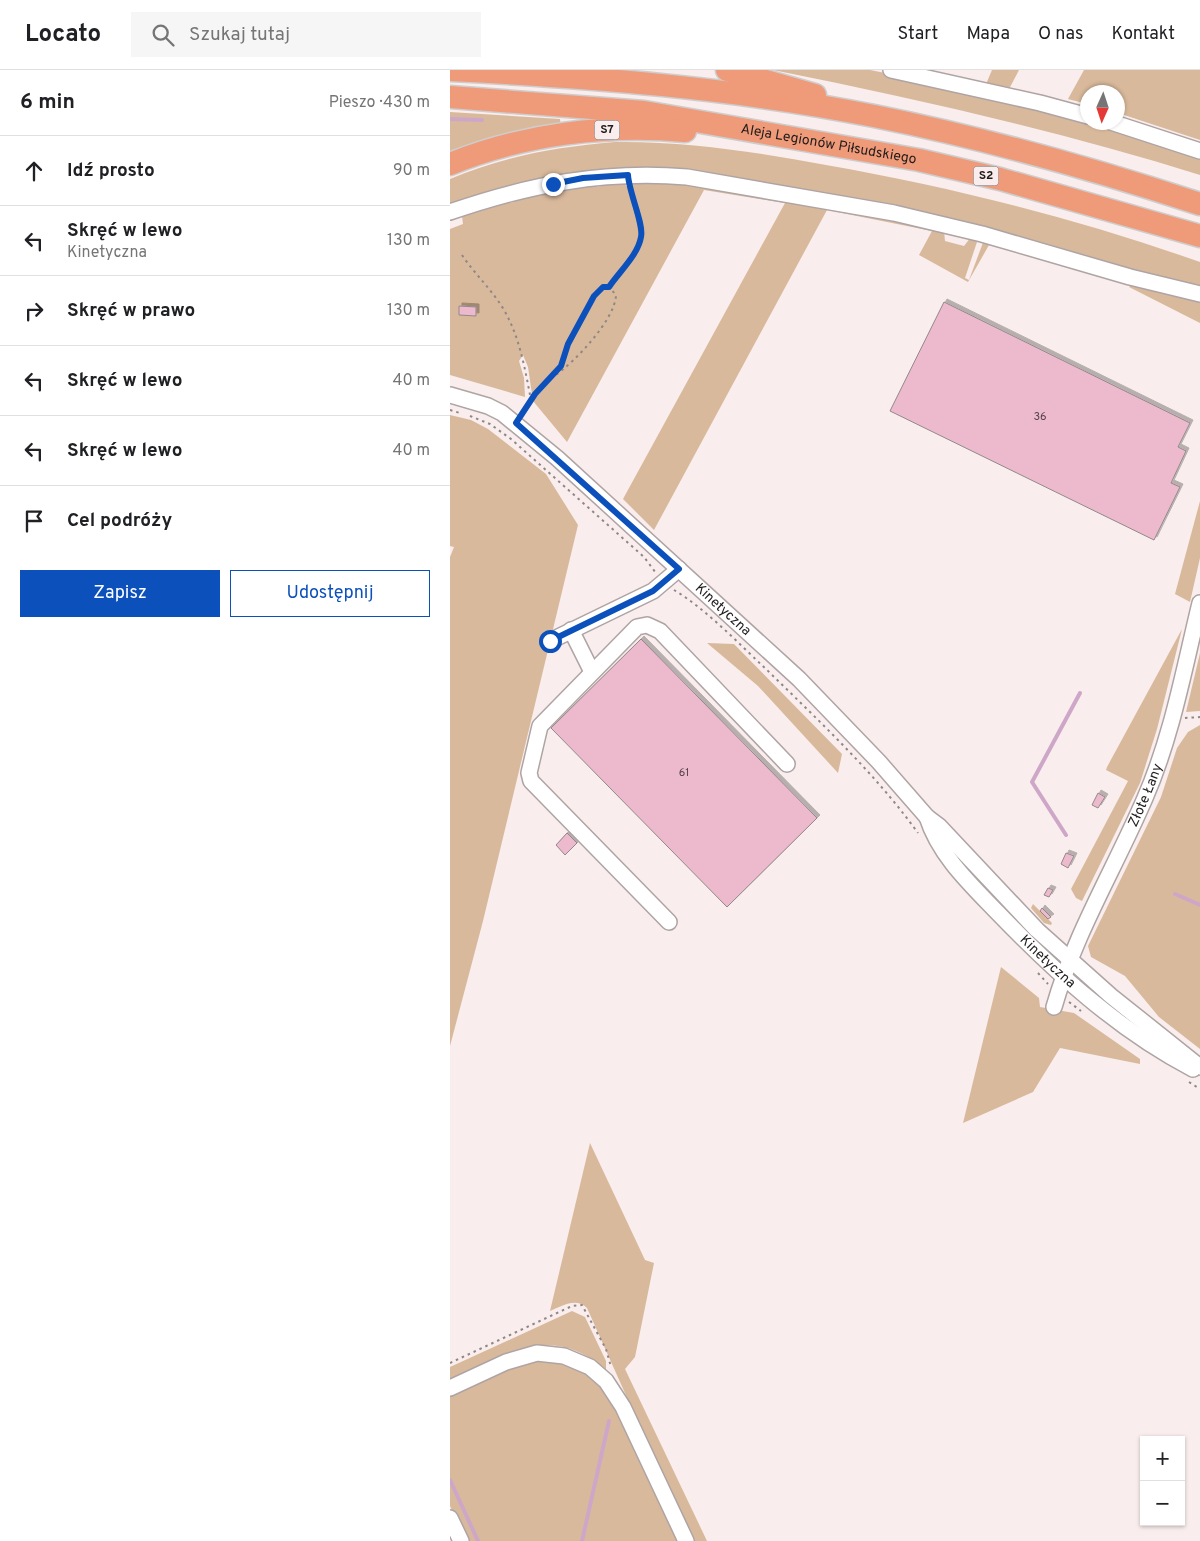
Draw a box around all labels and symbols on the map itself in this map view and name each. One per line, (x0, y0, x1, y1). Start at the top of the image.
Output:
north arrow (1080, 85, 1125, 130)
road number: S7 (594, 120, 620, 140)
street label: Aleja Legionów Piłsudskiego (739, 121, 918, 168)
road number: S2 (974, 166, 998, 185)
route end (542, 173, 565, 196)
house number: 36 (1033, 410, 1047, 424)
street label: Kinetyczna (691, 580, 755, 639)
route start (539, 630, 562, 653)
street label: Złote Łany (1125, 761, 1166, 830)
house number: 61 (679, 766, 689, 780)
street label: Kinetyczna (1016, 931, 1079, 992)

